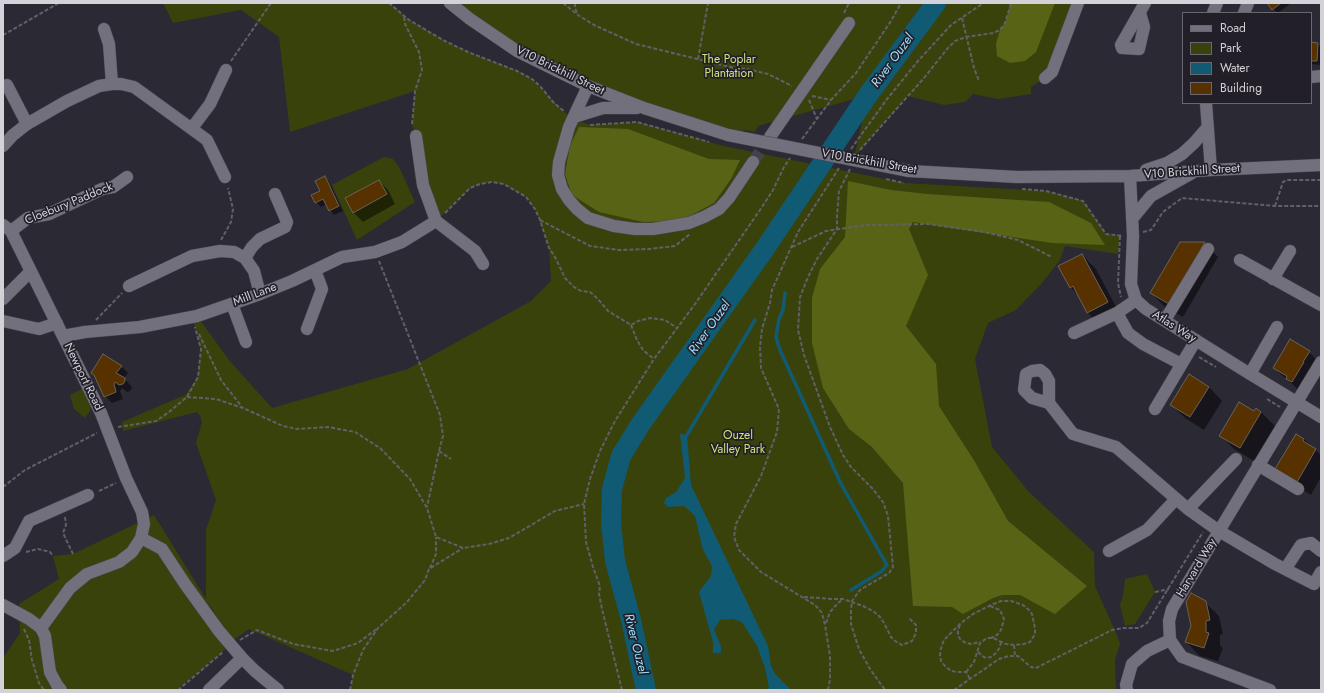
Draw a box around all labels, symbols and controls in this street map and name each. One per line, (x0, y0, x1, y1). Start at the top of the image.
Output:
legend (1182, 12, 1312, 104)
text: Road (1220, 19, 1246, 37)
water label: River Ouzel (868, 31, 918, 91)
text: Park (1220, 39, 1241, 57)
street label: V10 Brickhill Street (514, 43, 606, 99)
park label: The Poplar Plantation (702, 53, 756, 81)
text: Water (1220, 59, 1250, 77)
text: Building (1220, 79, 1262, 97)
street label: V10 Brickhill Street (820, 147, 918, 177)
street label: V10 Brickhill Street (1143, 161, 1241, 183)
street label: Cloebury Paddock (23, 180, 115, 228)
street label: Mill Lane (231, 280, 279, 310)
water label: River Ouzel (686, 298, 734, 358)
street label: Atlas Way (1149, 308, 1199, 346)
street label: Newport Road (60, 341, 106, 413)
park label: Ouzel Valley Park (711, 429, 765, 457)
street label: Harvard Way (1174, 536, 1220, 600)
water label: River Ouzel (620, 612, 650, 676)

